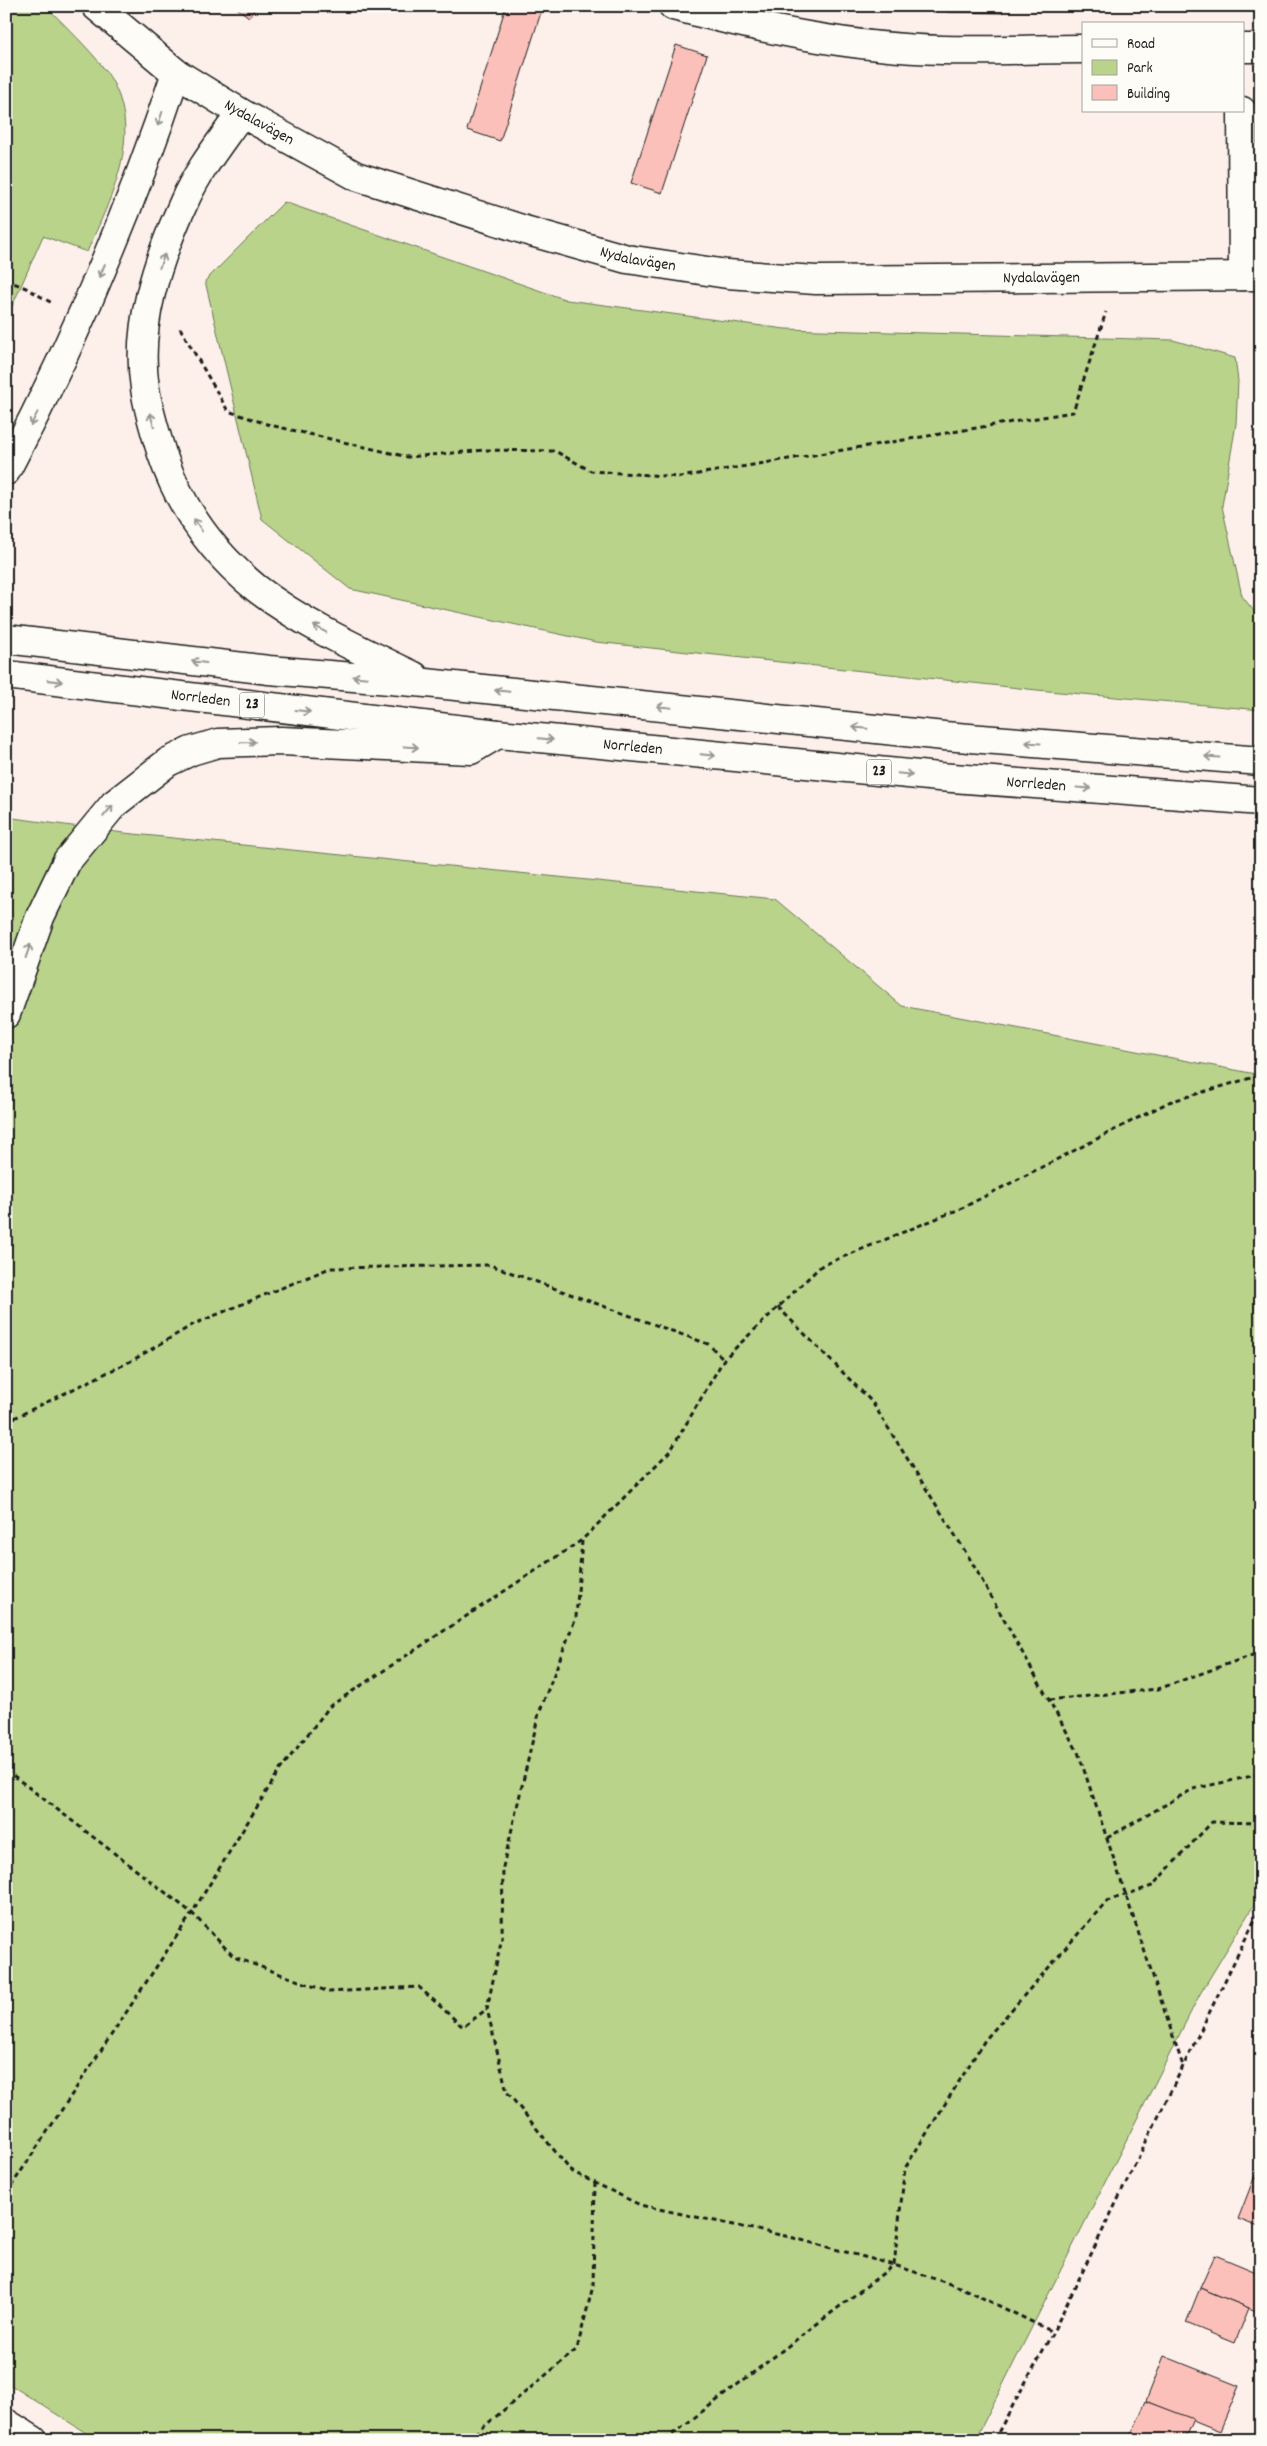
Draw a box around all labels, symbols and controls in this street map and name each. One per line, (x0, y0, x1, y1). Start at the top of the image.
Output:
legend (1082, 22, 1244, 112)
text: Road (1127, 34, 1155, 56)
text: Park (1127, 58, 1153, 80)
text: Building (1127, 84, 1170, 106)
street label: Nydalavägen (220, 94, 298, 151)
one-way arrow (155, 111, 165, 127)
street label: Nydalavägen (597, 240, 677, 278)
one-way arrow (158, 254, 167, 269)
one-way arrow (97, 263, 106, 278)
street label: Nydalavägen (1003, 266, 1080, 290)
one-way arrow (29, 411, 39, 426)
one-way arrow (147, 413, 157, 429)
one-way arrow (193, 518, 203, 532)
one-way arrow (314, 624, 328, 634)
one-way arrow (191, 657, 207, 667)
one-way arrow (353, 673, 369, 682)
one-way arrow (46, 676, 62, 686)
street label: Norrleden (170, 683, 232, 713)
one-way arrow (495, 686, 511, 695)
road number: 23 (240, 692, 264, 718)
one-way arrow (656, 702, 672, 712)
one-way arrow (295, 706, 311, 716)
one-way arrow (853, 723, 869, 733)
street label: Norrleden (602, 733, 664, 761)
one-way arrow (538, 734, 554, 744)
one-way arrow (240, 737, 256, 747)
one-way arrow (1025, 739, 1041, 748)
one-way arrow (402, 743, 418, 752)
one-way arrow (700, 750, 716, 760)
one-way arrow (1204, 753, 1220, 762)
road number: 23 (866, 760, 892, 784)
one-way arrow (896, 769, 912, 779)
street label: Norrleden (1005, 771, 1067, 798)
one-way arrow (1076, 783, 1092, 793)
one-way arrow (102, 805, 113, 818)
one-way arrow (24, 944, 33, 959)

